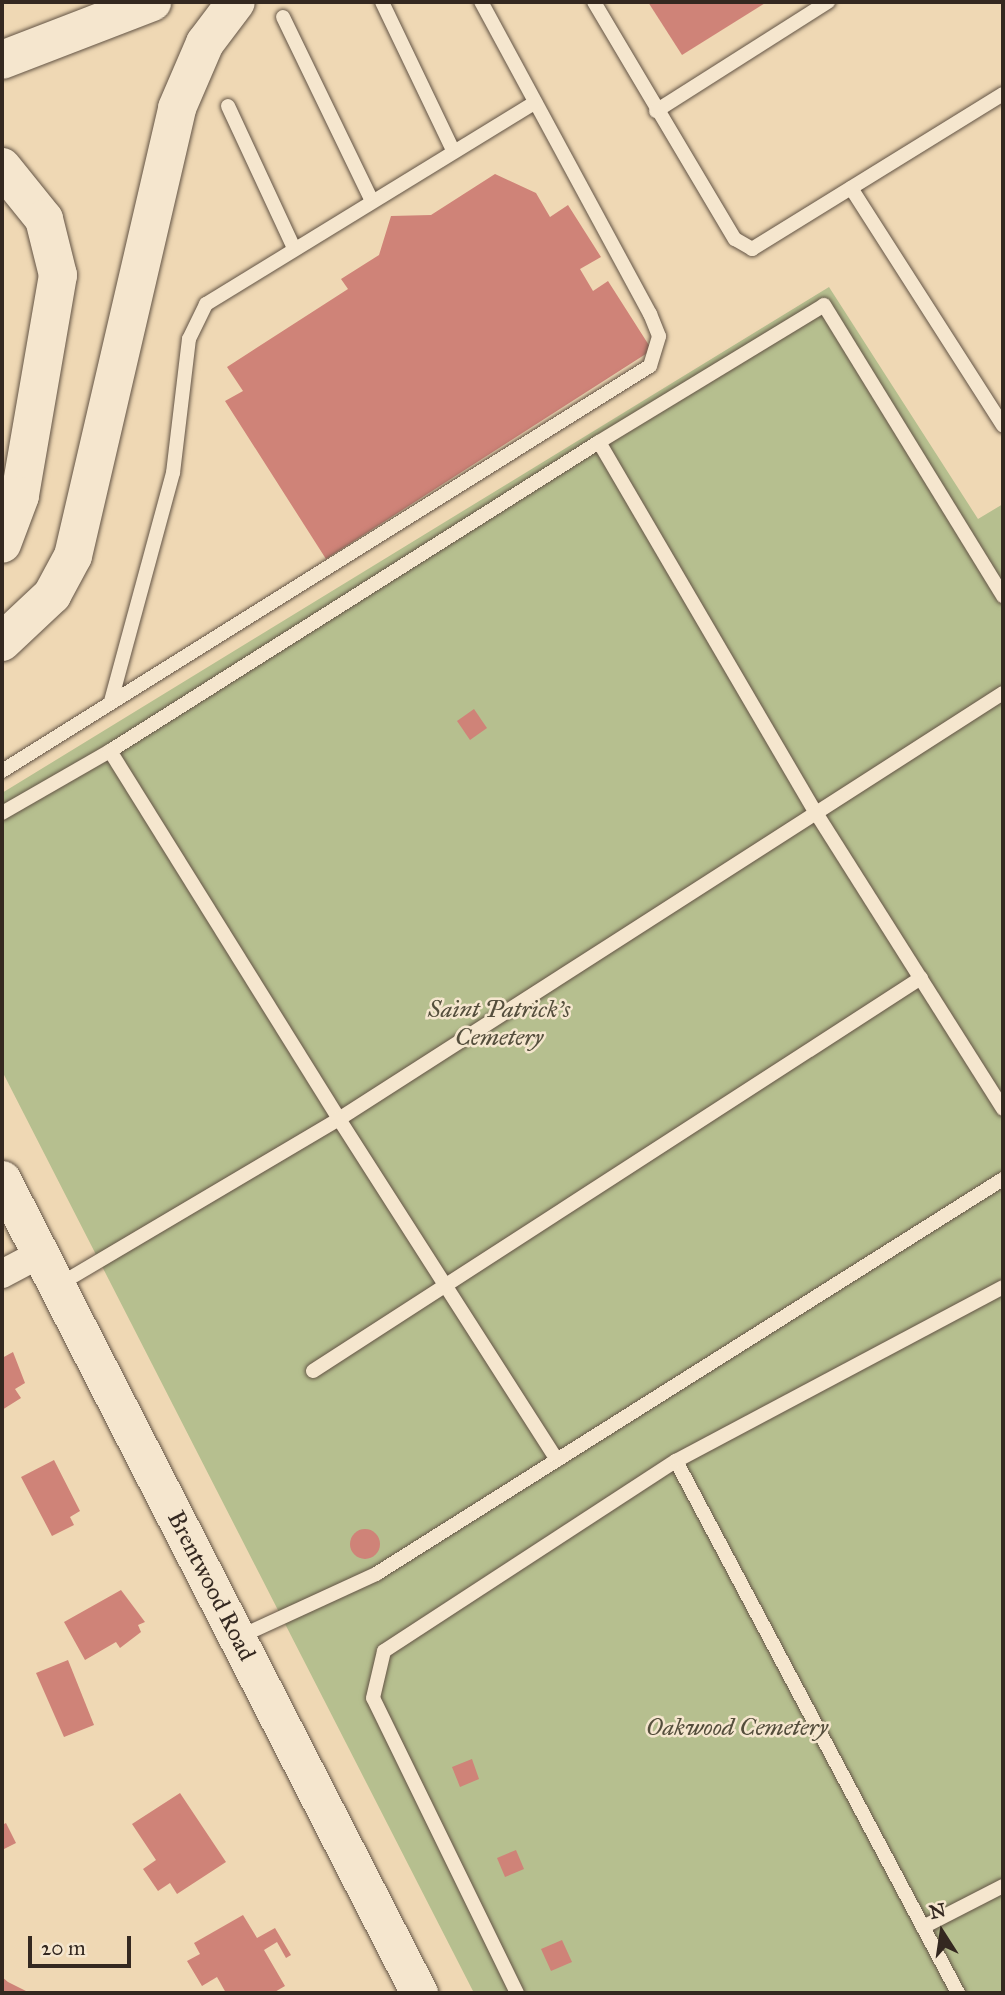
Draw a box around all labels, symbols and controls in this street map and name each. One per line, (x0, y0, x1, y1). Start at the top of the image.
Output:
park label: Saint Patrick's Cemetery (428, 996, 570, 1052)
street label: Brentwood Road (161, 1506, 261, 1666)
park label: Oakwood Cemetery (646, 1714, 828, 1742)
north arrow (907, 1897, 977, 1967)
text: N (927, 1898, 948, 1924)
scale bar (32, 1922, 135, 1966)
text: 20 m (41, 1935, 86, 1961)

